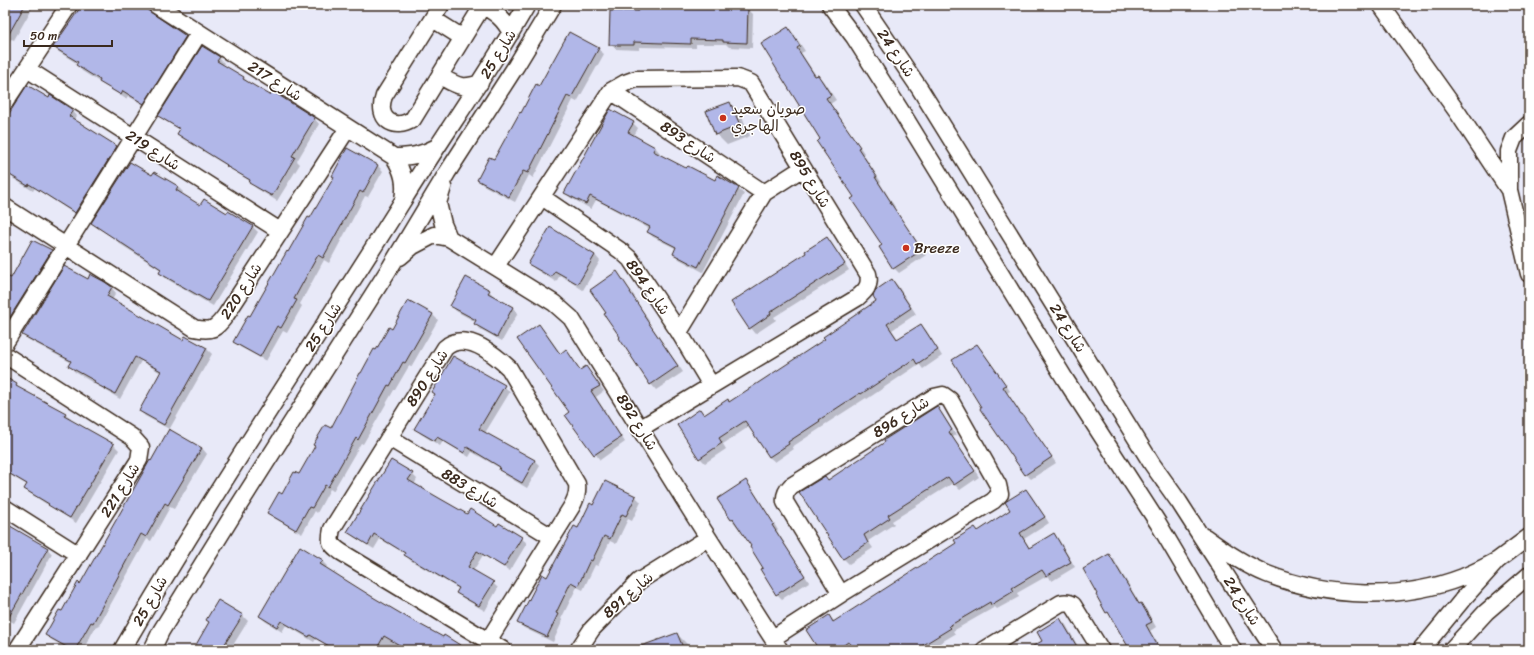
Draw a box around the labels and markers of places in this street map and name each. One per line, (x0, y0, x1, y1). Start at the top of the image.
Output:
place label: صويان سعيد الهاجري (731, 96, 805, 139)
marker: صويان سعيد الهاجري (718, 113, 728, 123)
place label: Breeze (914, 235, 959, 261)
marker: Breeze (901, 243, 911, 253)

